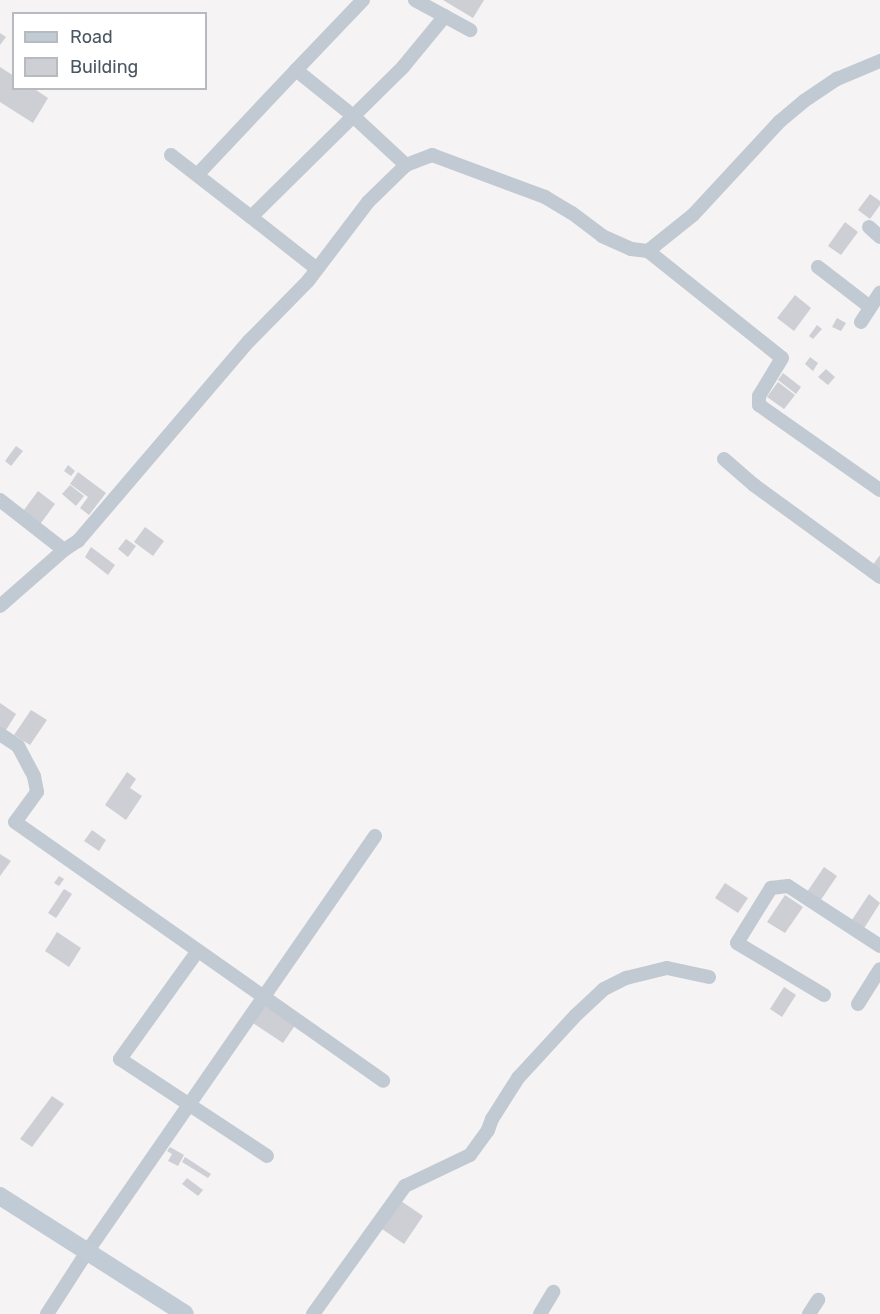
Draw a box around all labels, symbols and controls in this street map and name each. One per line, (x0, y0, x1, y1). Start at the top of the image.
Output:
legend (12, 12, 207, 90)
text: Road (70, 26, 113, 48)
text: Building (70, 56, 138, 78)

